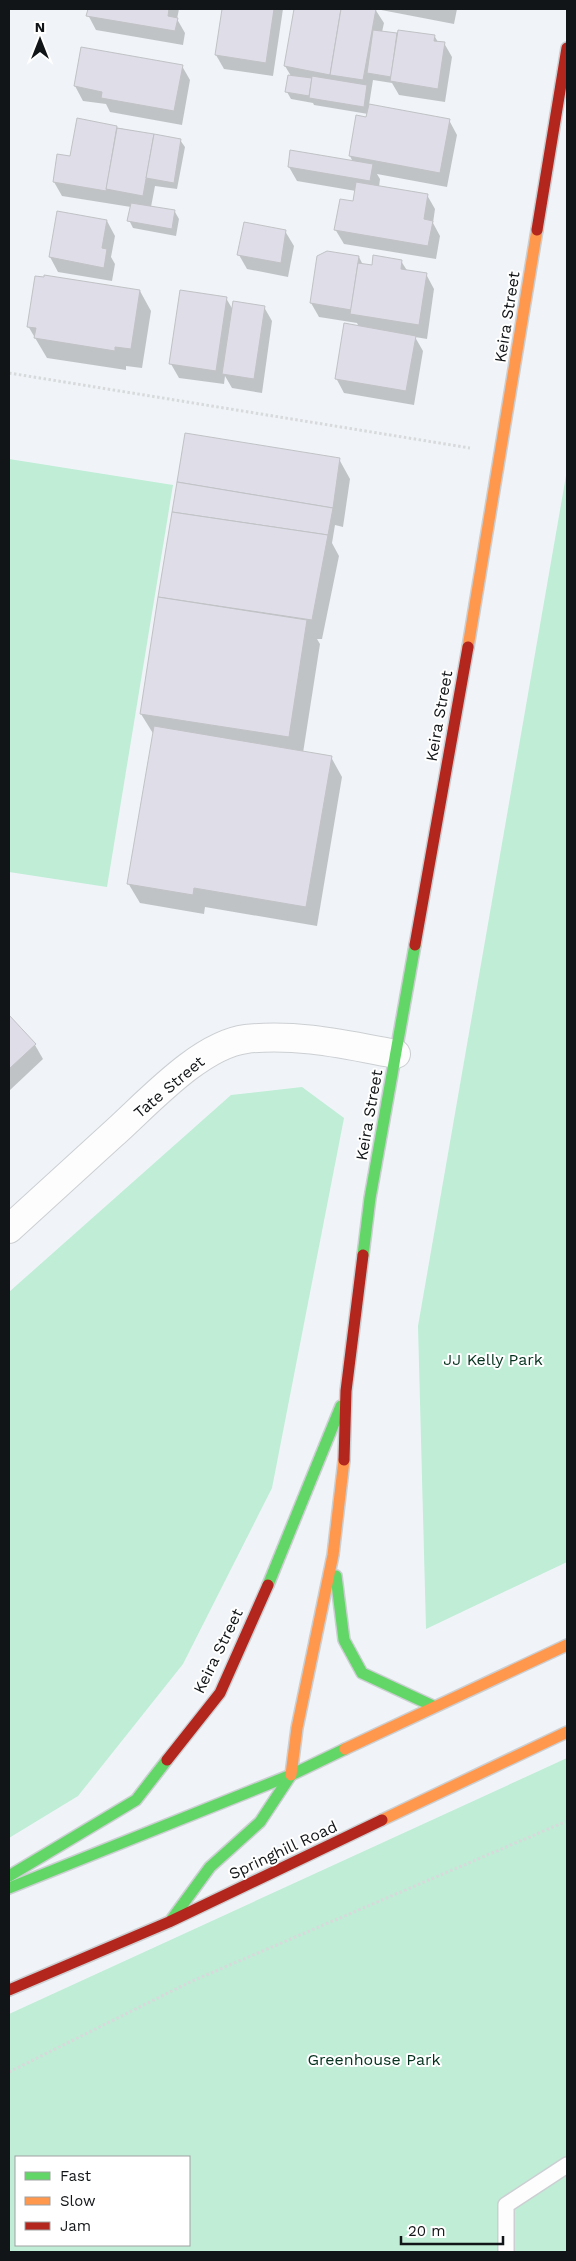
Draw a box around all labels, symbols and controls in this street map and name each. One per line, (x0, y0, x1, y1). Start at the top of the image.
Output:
north arrow (15, 15, 65, 65)
text: N (35, 19, 45, 35)
street label: Keira Street (490, 270, 524, 364)
street label: Keira Street (422, 669, 456, 763)
street label: Tate Street (130, 1052, 208, 1122)
street label: Keira Street (352, 1068, 386, 1162)
park label: JJ Kelly Park (443, 1350, 543, 1369)
street label: Keira Street (189, 1605, 247, 1696)
street label: Springhill Road (226, 1817, 340, 1883)
park label: Greenhouse Park (307, 2050, 441, 2069)
legend (15, 2156, 190, 2246)
text: Fast (60, 2167, 92, 2185)
text: Slow (60, 2192, 96, 2210)
scale bar (401, 2214, 504, 2246)
text: Jam (60, 2217, 91, 2235)
text: 20 m (408, 2222, 446, 2240)

